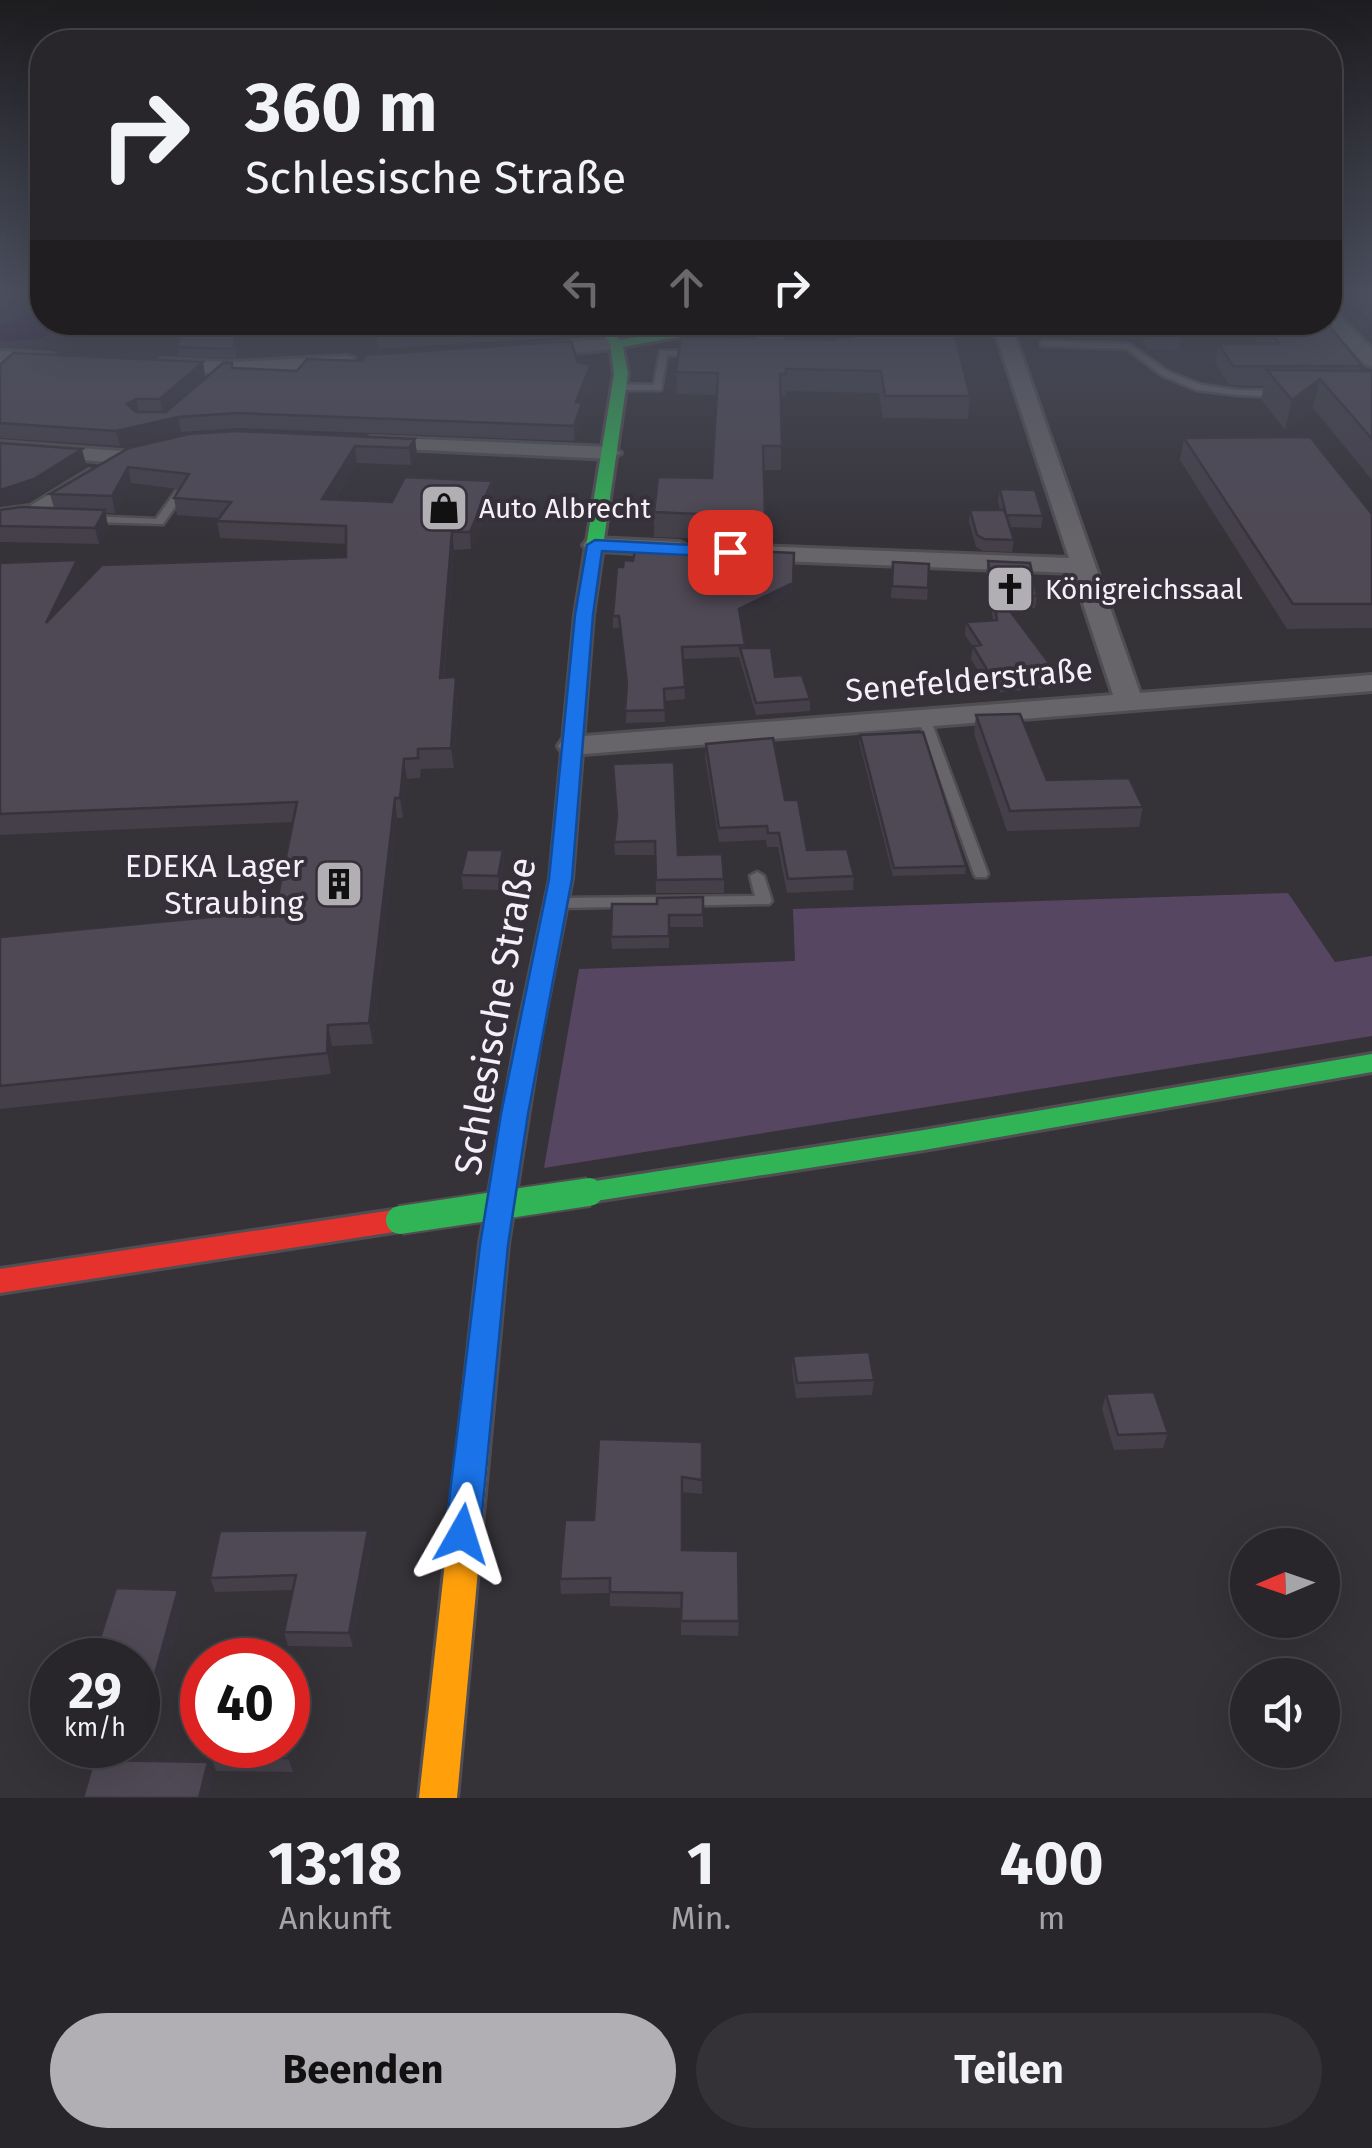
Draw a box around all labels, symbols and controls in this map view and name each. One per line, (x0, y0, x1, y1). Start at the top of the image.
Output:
text: 360 m (245, 66, 438, 150)
icon: right (80, 70, 210, 200)
text: Schlesische Straße (245, 151, 626, 205)
icon: left (554, 260, 609, 315)
icon: ahead (659, 260, 714, 315)
icon: right (764, 260, 819, 315)
shop icon: Auto Albrecht (418, 482, 470, 534)
place label: Auto Albrecht (479, 492, 652, 525)
pin (688, 510, 773, 595)
icon: arrive (703, 525, 758, 580)
church icon: Königreichssaal (984, 563, 1036, 615)
place label: Königreichssaal (1045, 573, 1243, 606)
street label: Senefelderstraße (844, 650, 1094, 710)
place label: EDEKA Lager Straubing (125, 847, 305, 922)
street label: Schlesische Straße (444, 853, 546, 1179)
building icon: EDEKA Lager Straubing (313, 858, 365, 910)
position arrow (410, 1482, 514, 1586)
north arrow (1230, 1528, 1340, 1638)
map controls (1230, 1528, 1340, 1768)
speed limit sign: 40 (180, 1638, 310, 1768)
button: sound (1230, 1658, 1340, 1768)
text: 29 (68, 1661, 122, 1721)
text: km/h (64, 1713, 126, 1743)
text: 13:18 (268, 1828, 402, 1900)
text: 1 (687, 1828, 715, 1900)
text: 400 (1000, 1828, 1104, 1900)
text: Ankunft (279, 1899, 392, 1937)
text: Min. (671, 1899, 731, 1937)
text: m (1038, 1899, 1065, 1937)
button: Beenden (50, 2013, 676, 2128)
button: Teilen (696, 2013, 1322, 2128)

